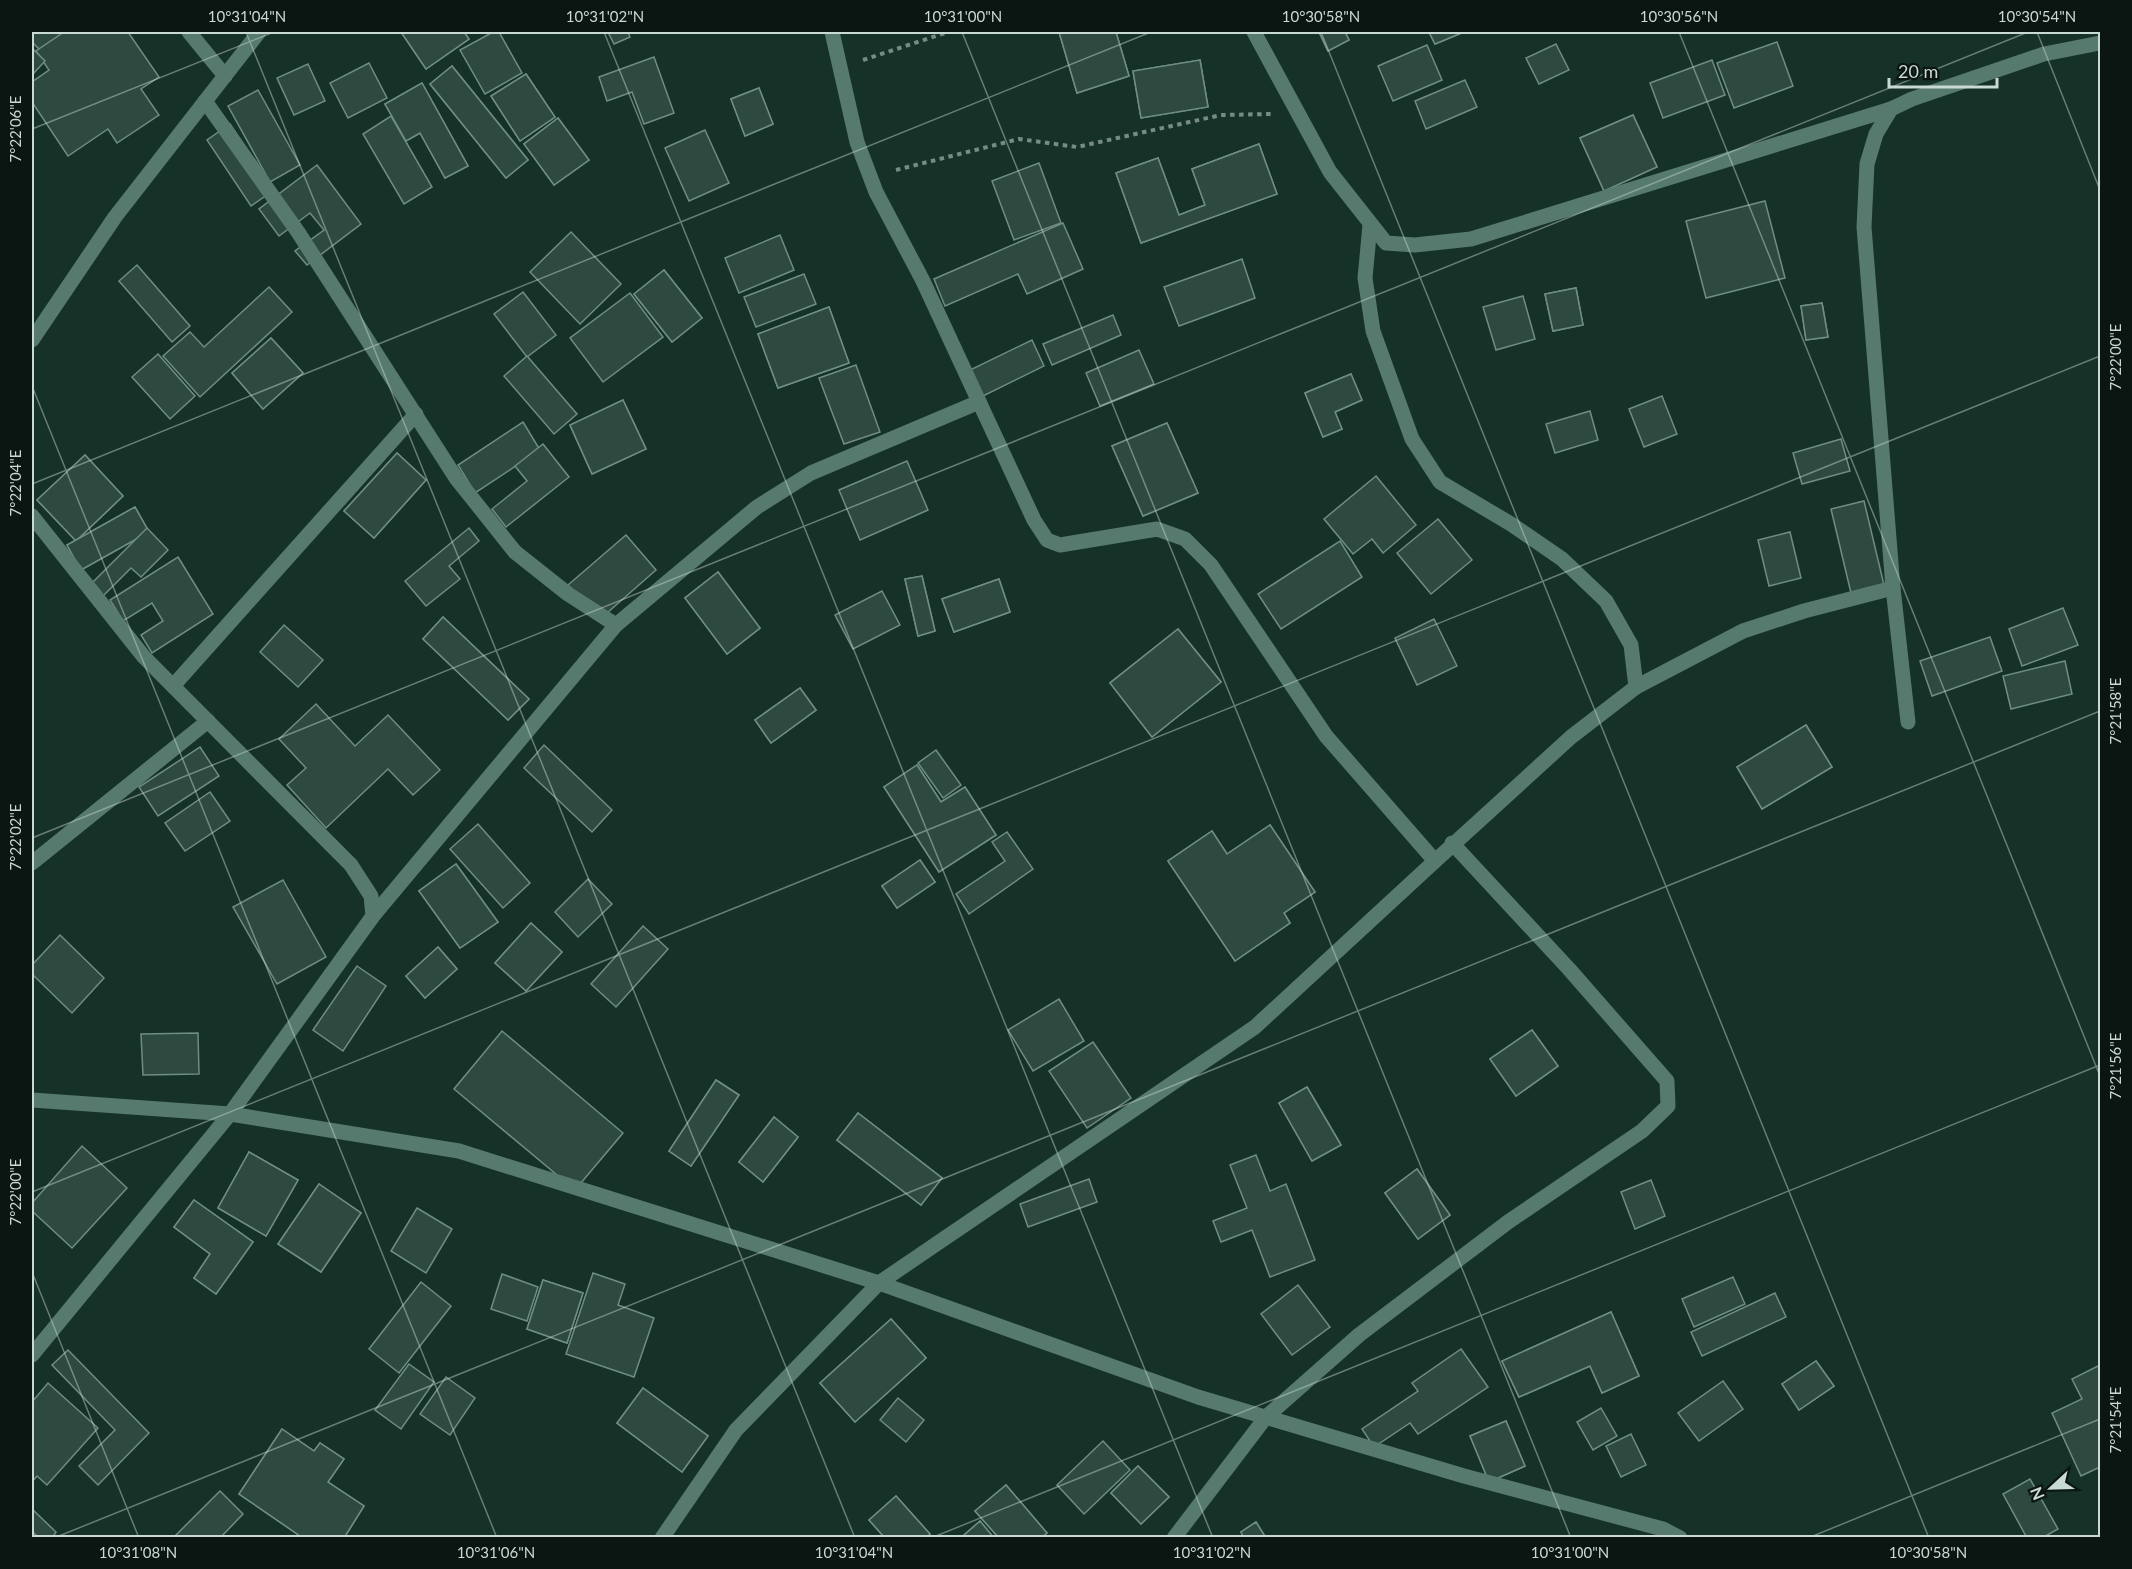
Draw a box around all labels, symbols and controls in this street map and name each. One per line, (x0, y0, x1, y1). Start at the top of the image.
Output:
text: 10°31'04"N (208, 7, 286, 25)
text: 10°31'02"N (566, 7, 644, 25)
text: 10°31'00"N (924, 7, 1002, 25)
text: 10°30'58"N (1282, 7, 1360, 25)
text: 10°30'56"N (1640, 7, 1718, 25)
text: 10°30'54"N (1998, 7, 2076, 25)
scale bar (1889, 51, 1997, 89)
text: 20 m (1898, 60, 1938, 82)
text: 7°22'06"E (6, 96, 24, 163)
text: 7°22'00"E (2106, 324, 2124, 391)
text: 7°22'04"E (6, 450, 24, 517)
text: 7°21'58"E (2106, 678, 2124, 745)
text: 7°22'02"E (6, 804, 24, 871)
text: 7°21'56"E (2106, 1033, 2124, 1100)
text: 7°22'00"E (6, 1159, 24, 1226)
text: 7°21'54"E (2106, 1387, 2124, 1454)
north arrow (2021, 1458, 2081, 1518)
text: N (2026, 1485, 2048, 1503)
text: 10°31'08"N (99, 1543, 177, 1561)
text: 10°31'06"N (457, 1543, 535, 1561)
text: 10°31'04"N (815, 1543, 893, 1561)
text: 10°31'02"N (1173, 1543, 1251, 1561)
text: 10°31'00"N (1531, 1543, 1609, 1561)
text: 10°30'58"N (1889, 1543, 1967, 1561)

